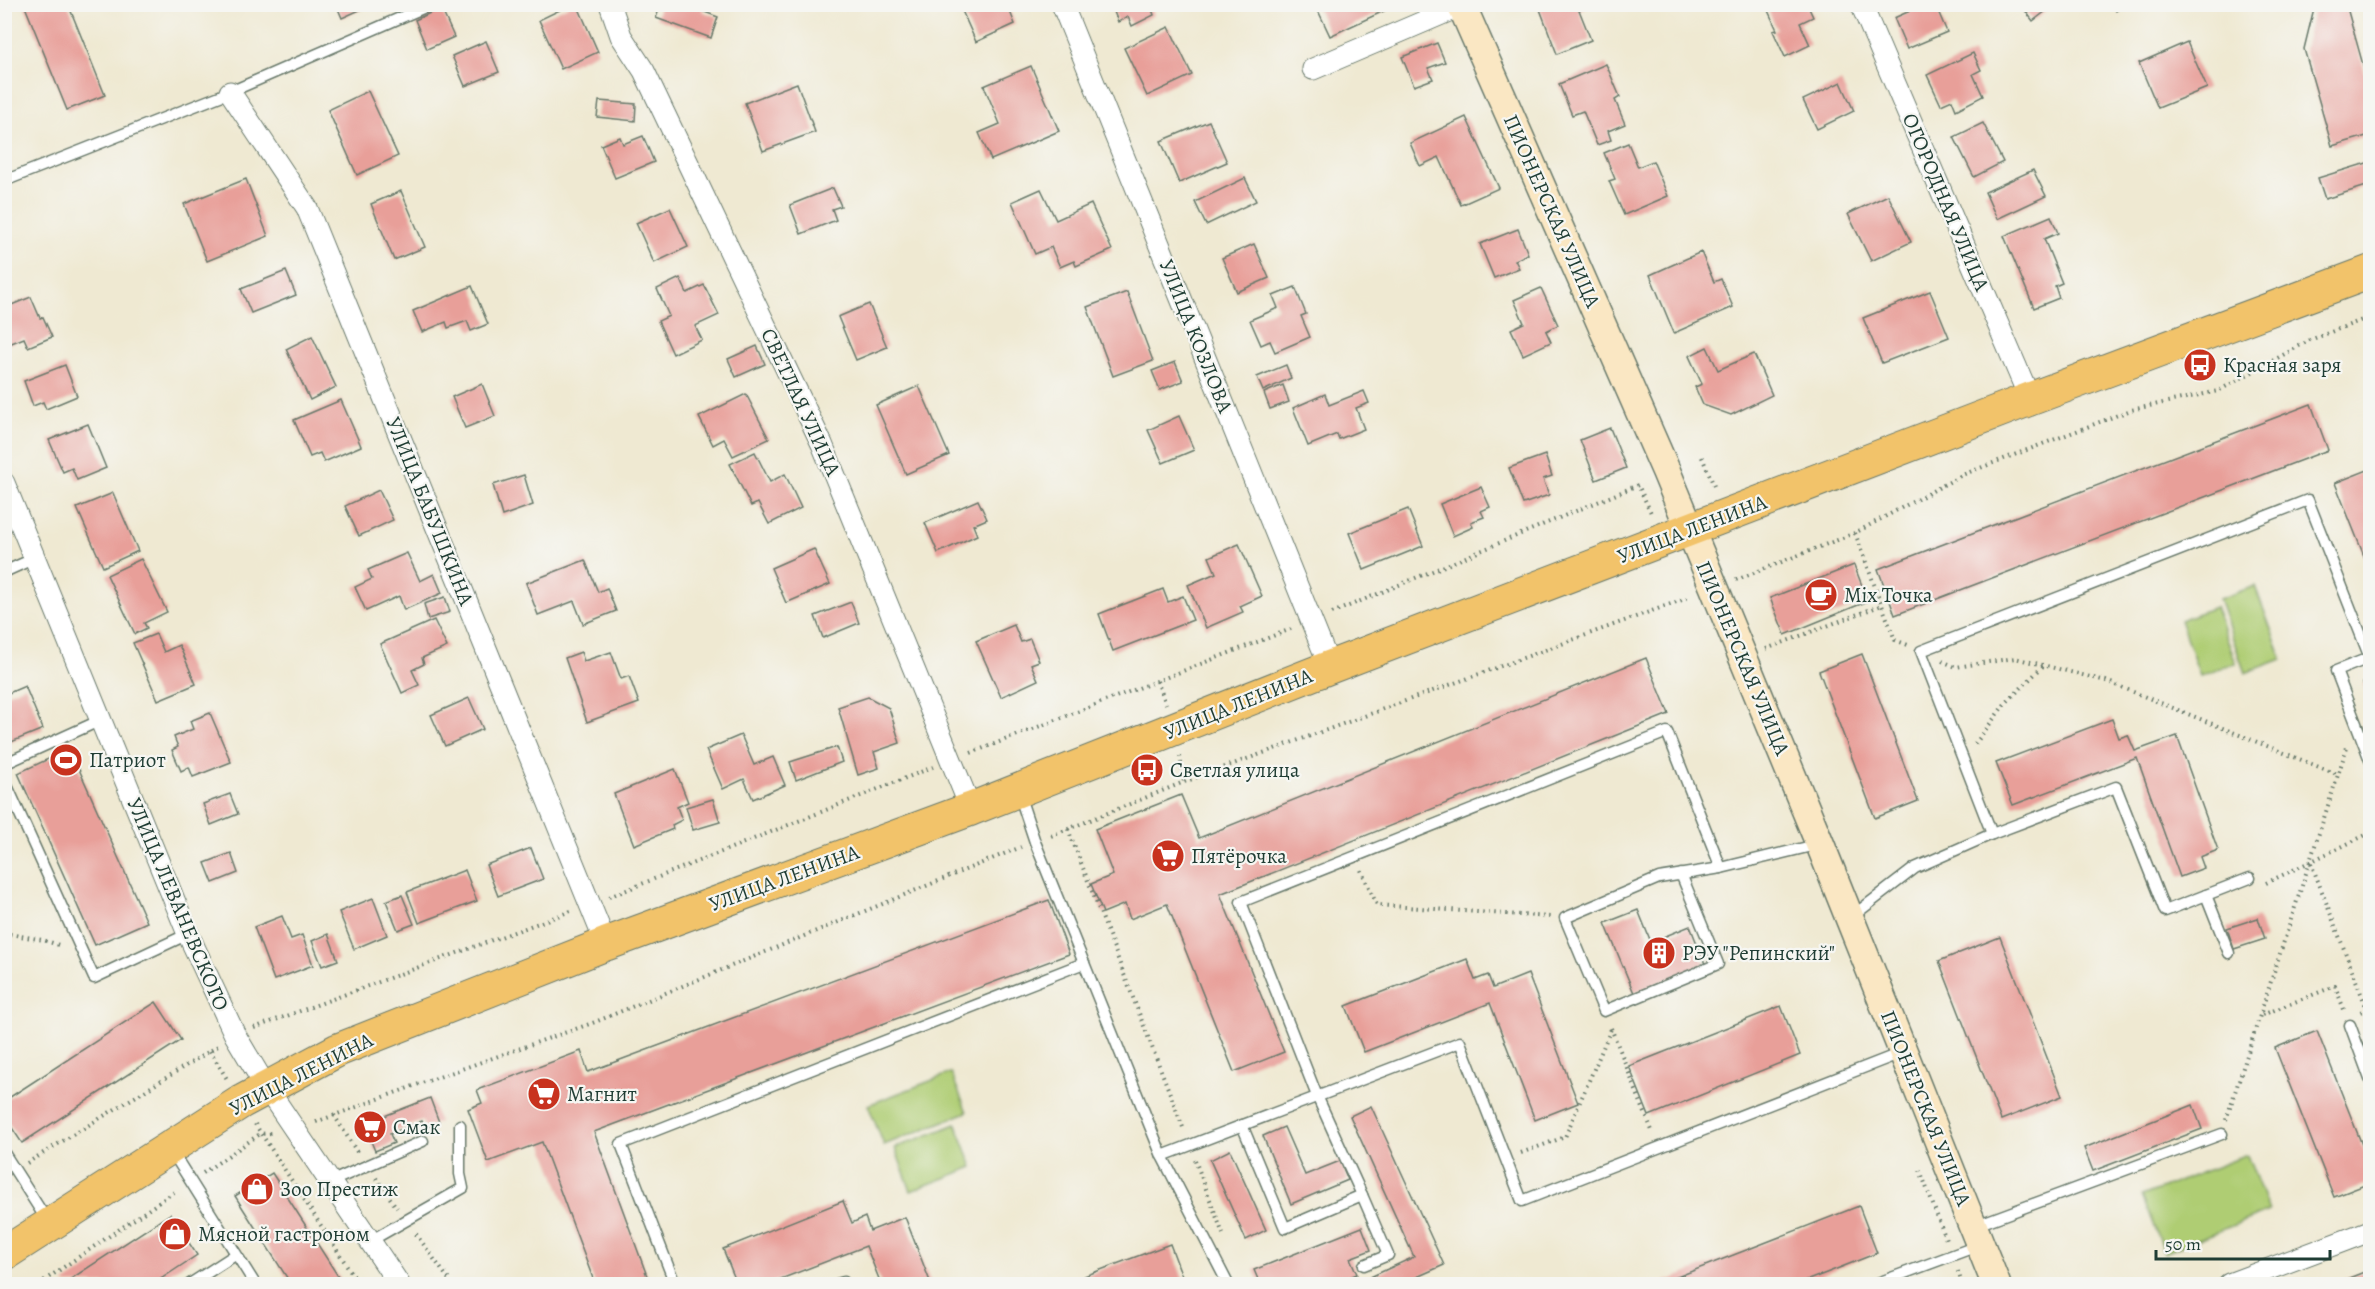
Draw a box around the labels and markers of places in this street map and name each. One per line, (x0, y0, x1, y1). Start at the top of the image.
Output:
bus stop icon: Красная заря (2182, 347, 2218, 383)
place label: Красная заря (2223, 351, 2341, 379)
cafe icon: Mix Точка (1803, 577, 1839, 613)
place label: Mix Точка (1844, 581, 1933, 609)
sports icon: Патриот (48, 742, 84, 778)
place label: Патриот (89, 746, 166, 774)
bus stop icon: Светлая улица (1129, 752, 1165, 788)
place label: Светлая улица (1170, 756, 1300, 784)
supermarket icon: Пятёрочка (1150, 838, 1186, 874)
place label: Пятёрочка (1191, 842, 1287, 870)
building icon: РЭУ "Репинский" (1641, 935, 1677, 971)
place label: РЭУ "Репинский" (1682, 939, 1835, 967)
supermarket icon: Магнит (526, 1076, 562, 1112)
place label: Магнит (567, 1080, 637, 1108)
supermarket icon: Смак (352, 1109, 388, 1145)
place label: Смак (393, 1113, 440, 1141)
shop icon: Зоо Престиж (239, 1171, 275, 1207)
place label: Зоо Престиж (280, 1175, 399, 1203)
shop icon: Мясной гастроном (157, 1216, 193, 1252)
place label: Мясной гастроном (198, 1220, 370, 1248)

